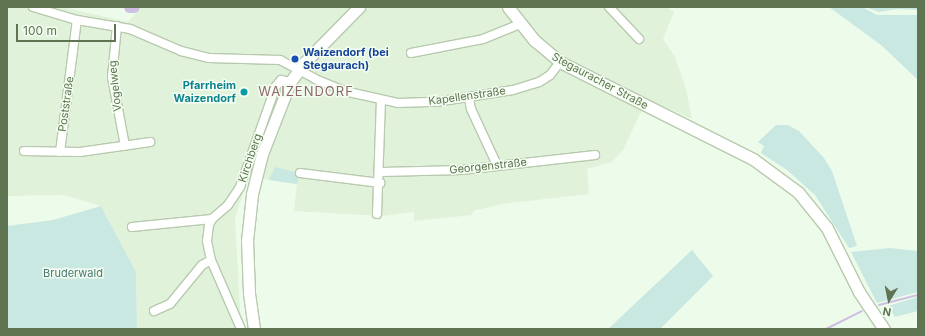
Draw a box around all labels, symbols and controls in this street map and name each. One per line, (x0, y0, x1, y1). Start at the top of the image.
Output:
scale bar (18, 16, 118, 42)
text: 100 m (23, 23, 57, 38)
place label: Waizendorf (bei Stegaurach) (303, 46, 389, 72)
street label: Stegauracher Straße (550, 50, 650, 112)
marker: Waizendorf (bei Stegaurach) (290, 54, 300, 64)
street label: Vogelweg (106, 60, 124, 112)
street label: Poststraße (56, 75, 76, 133)
place label: Pfarrheim Waizendorf (174, 79, 236, 105)
district label: WAIZENDORF (258, 83, 354, 99)
street label: Kapellenstraße (428, 84, 506, 108)
marker: Pfarrheim Waizendorf (239, 87, 249, 97)
street label: Kirchberg (235, 132, 265, 184)
street label: Georgenstraße (449, 155, 527, 177)
park label: Bruderwald (43, 266, 103, 280)
north arrow (869, 280, 909, 320)
text: N (882, 304, 892, 319)

